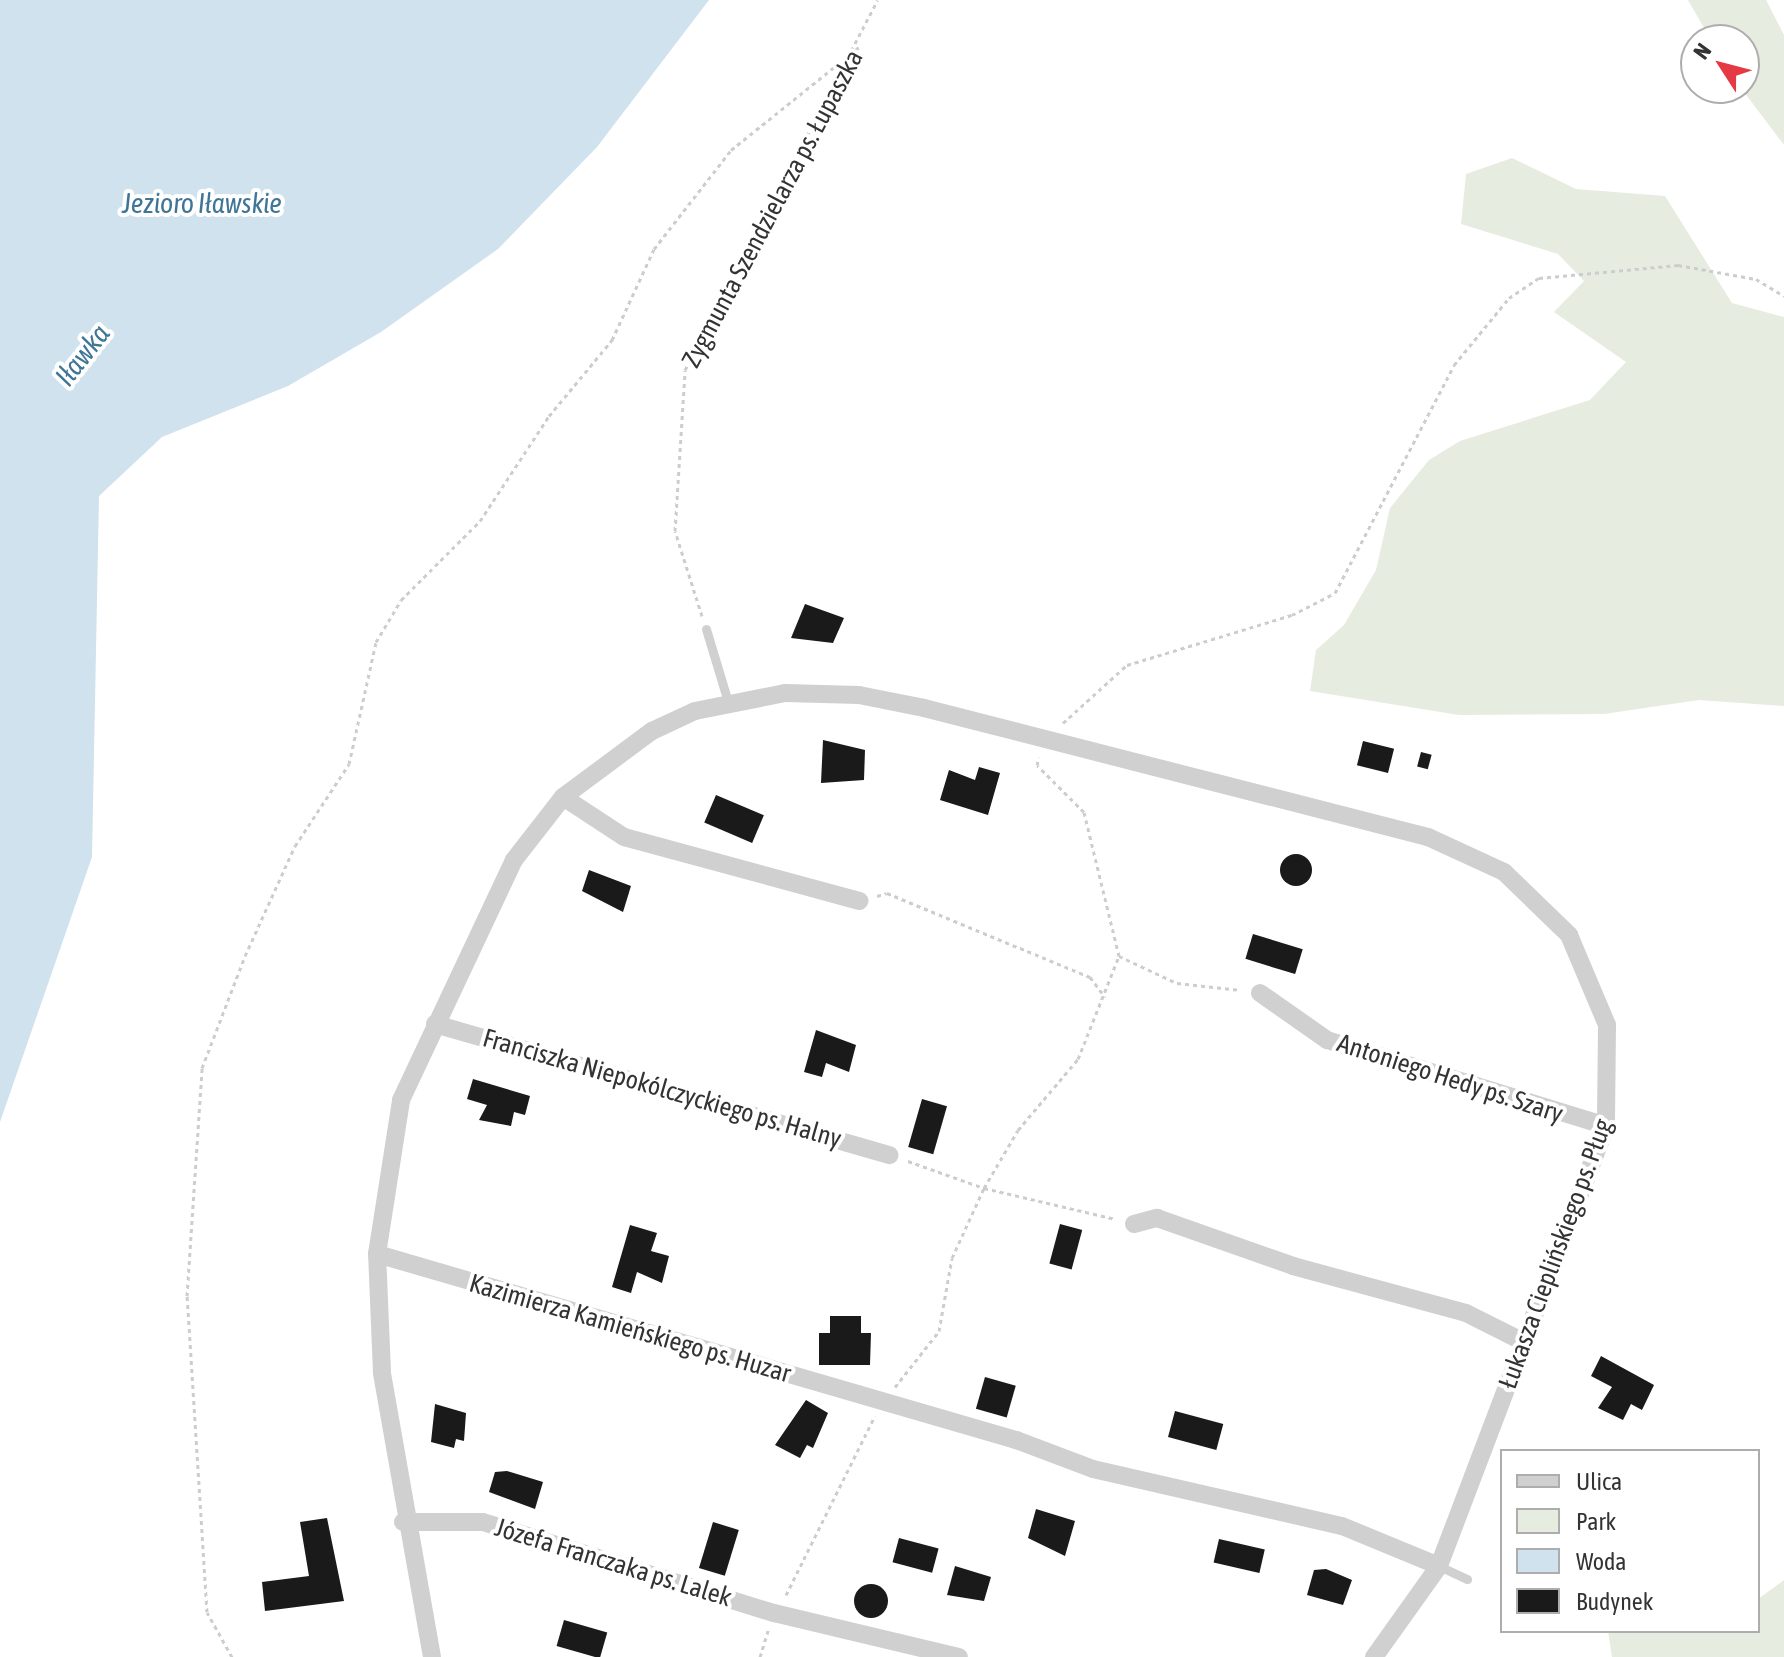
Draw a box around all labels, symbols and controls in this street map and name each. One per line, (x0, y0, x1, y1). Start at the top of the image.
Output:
north arrow (1680, 24, 1760, 104)
text: N (1688, 38, 1717, 64)
street label: Zygmunta Szendzielarza ps. Łupaszka (676, 45, 870, 373)
water label: Jezioro Iławskie (122, 186, 282, 220)
water label: Iławka (48, 318, 116, 392)
street label: Franciszka Niepokólczyckiego ps. Halny (479, 1023, 845, 1155)
street label: Antoniego Hedy ps. Szary (1333, 1028, 1567, 1130)
street label: Łukasza Cieplińskiego ps. Pług (1493, 1115, 1619, 1393)
street label: Kazimierza Kamieńskiego ps. Huzar (466, 1268, 794, 1390)
legend (1500, 1449, 1760, 1633)
text: Ulica (1576, 1468, 1622, 1495)
text: Park (1576, 1508, 1616, 1535)
street label: Józefa Franczaka ps. Lalek (491, 1512, 735, 1614)
text: Woda (1576, 1548, 1627, 1575)
text: Budynek (1576, 1588, 1653, 1615)

